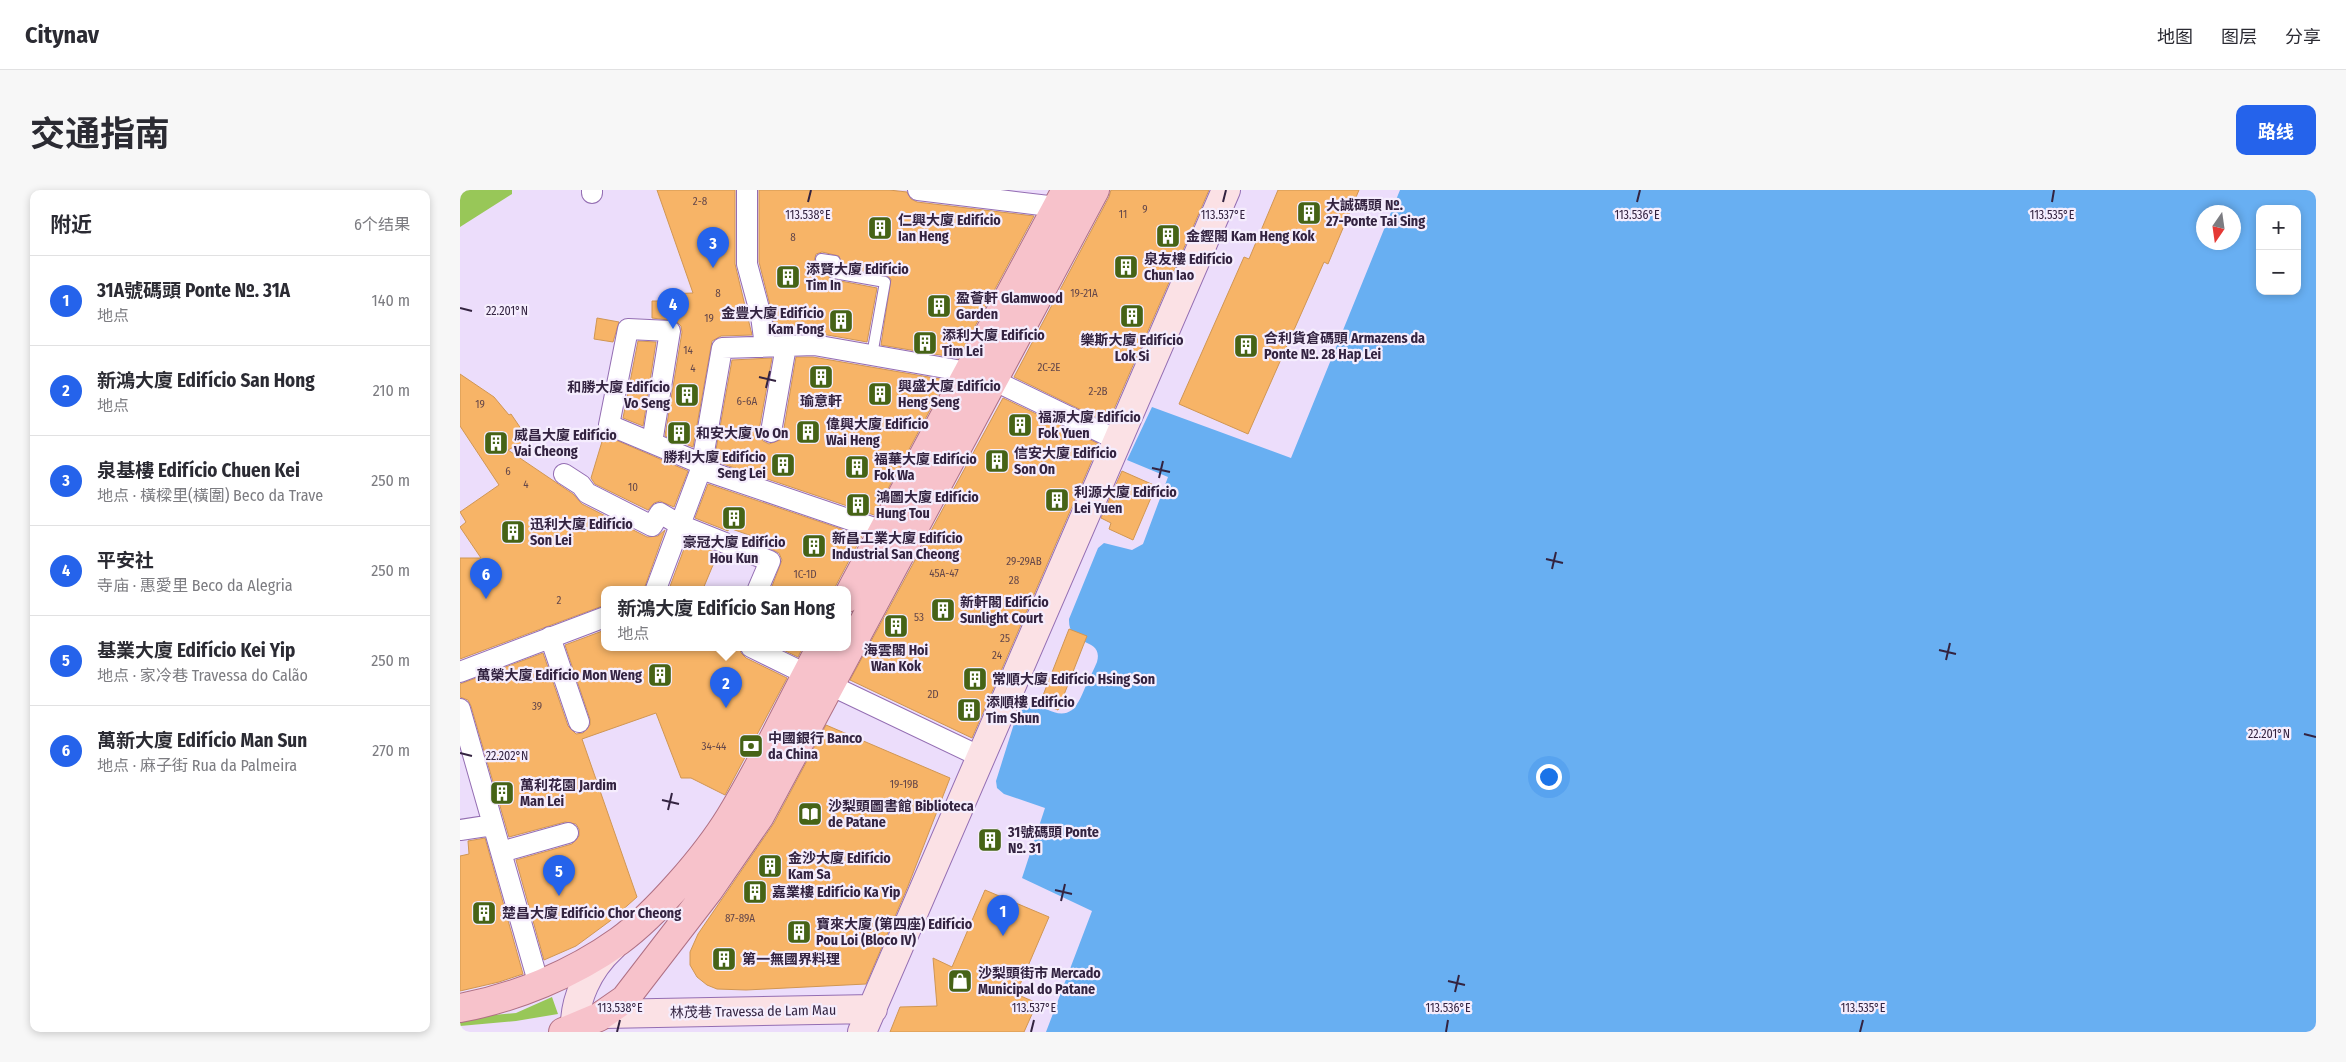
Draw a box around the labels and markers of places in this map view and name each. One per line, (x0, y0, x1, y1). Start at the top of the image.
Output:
place label: 大誠碼頭 Nº. 27-Ponte Tai Sing (1325, 197, 1425, 230)
building icon: 大誠碼頭 Nº. 27-Ponte Tai Sing (1296, 200, 1322, 226)
place label: 仁興大廈 Edifício Ian Heng (898, 212, 1001, 245)
building icon: 仁興大廈 Edifício Ian Heng (867, 215, 893, 241)
building icon: 金鏗閣 Kam Heng Kok (1155, 223, 1181, 249)
pin: 3 (697, 227, 729, 268)
place label: 金鏗閣 Kam Heng Kok (1186, 228, 1316, 245)
place label: 泉友樓 Edifício Chun Iao (1144, 251, 1233, 284)
building icon: 泉友樓 Edifício Chun Iao (1113, 254, 1139, 280)
place label: 添賢大廈 Edifício Tim In (806, 261, 909, 294)
building icon: 添賢大廈 Edifício Tim In (775, 264, 801, 290)
pin: 4 (657, 288, 689, 329)
place label: 盈薈軒 Glamwood Garden (956, 290, 1063, 323)
building icon: 盈薈軒 Glamwood Garden (926, 293, 952, 319)
building icon: 樂斯大廈 Edifício Lok Si (1119, 303, 1145, 329)
place label: 金豐大廈 Edifício Kam Fong (721, 305, 825, 338)
building icon: 金豐大廈 Edifício Kam Fong (828, 308, 854, 334)
place label: 添利大廈 Edifício Tim Lei (942, 327, 1045, 360)
building icon: 添利大廈 Edifício Tim Lei (912, 330, 938, 356)
place label: 合利貨倉碼頭 Armazens da Ponte Nº. 28 Hap Lei (1264, 330, 1425, 363)
place label: 樂斯大廈 Edifício Lok Si (1081, 332, 1184, 365)
building icon: 合利貨倉碼頭 Armazens da Ponte Nº. 28 Hap Lei (1233, 333, 1259, 359)
building icon: 瑜意軒 (808, 364, 834, 390)
place label: 興盛大廈 Edifício Heng Seng (898, 378, 1001, 411)
place label: 和勝大廈 Edifício Vo Seng (567, 379, 671, 412)
building icon: 興盛大廈 Edifício Heng Seng (867, 381, 893, 407)
building icon: 和勝大廈 Edifício Vo Seng (674, 382, 700, 408)
place label: 瑜意軒 (800, 393, 842, 410)
place label: 福源大廈 Edifício Fok Yuen (1038, 409, 1141, 442)
building icon: 福源大廈 Edifício Fok Yuen (1007, 412, 1033, 438)
place label: 偉興大廈 Edifício Wai Heng (826, 416, 929, 449)
building icon: 偉興大廈 Edifício Wai Heng (795, 419, 821, 445)
building icon: 和安大廈 Vo On (666, 420, 692, 446)
place label: 和安大廈 Vo On (696, 425, 788, 442)
place label: 威昌大廈 Edifício Vai Cheong (513, 427, 617, 460)
building icon: 威昌大廈 Edifício Vai Cheong (483, 430, 509, 456)
place label: 信安大廈 Edifício Son On (1014, 445, 1117, 478)
building icon: 信安大廈 Edifício Son On (984, 448, 1010, 474)
place label: 勝利大廈 Edifício Seng Lei (663, 449, 767, 482)
place label: 福華大廈 Edifício Fok Wa (874, 451, 977, 484)
building icon: 勝利大廈 Edifício Seng Lei (770, 452, 796, 478)
building icon: 福華大廈 Edifício Fok Wa (844, 454, 870, 480)
place label: 利源大廈 Edifício Lei Yuen (1074, 484, 1177, 517)
building icon: 利源大廈 Edifício Lei Yuen (1044, 487, 1070, 513)
place label: 鴻圖大廈 Edifício Hung Tou (876, 489, 979, 522)
building icon: 鴻圖大廈 Edifício Hung Tou (845, 492, 871, 518)
building icon: 豪冠大廈 Edifício Hou Kun (721, 505, 747, 531)
place label: 迅利大廈 Edifício Son Lei (530, 516, 633, 549)
building icon: 迅利大廈 Edifício Son Lei (500, 519, 526, 545)
place label: 新昌工業大廈 Edifício Industrial San Cheong (832, 530, 963, 563)
building icon: 新昌工業大廈 Edifício Industrial San Cheong (801, 533, 827, 559)
place label: 豪冠大廈 Edifício Hou Kun (683, 534, 786, 567)
pin: 6 (470, 558, 502, 599)
place label: 新軒閣 Edifício Sunlight Court (960, 594, 1049, 627)
building icon: 新軒閣 Edifício Sunlight Court (930, 597, 956, 623)
building icon: 海雲閣 Hoi Wan Kok (883, 613, 909, 639)
place label: 海雲閣 Hoi Wan Kok (864, 642, 929, 675)
building icon: 萬榮大廈 Edifício Mon Weng (647, 662, 673, 688)
building icon: 常順大廈 Edifício Hsing Son (962, 666, 988, 692)
place label: 萬榮大廈 Edifício Mon Weng (476, 667, 642, 684)
pin: 2 (710, 667, 742, 708)
place label: 常順大廈 Edifício Hsing Son (992, 671, 1155, 688)
place label: 添順樓 Edifício Tim Shun (986, 694, 1075, 727)
building icon: 添順樓 Edifício Tim Shun (956, 697, 982, 723)
place label: 中國銀行 Banco da China (768, 730, 863, 763)
bank icon: 中國銀行 Banco da China (738, 733, 764, 759)
place label: 萬利花園 Jardim Man Lei (520, 777, 617, 810)
building icon: 萬利花園 Jardim Man Lei (489, 780, 515, 806)
place label: 沙梨頭圖書館 Biblioteca de Patane (828, 798, 974, 831)
library icon: 沙梨頭圖書館 Biblioteca de Patane (797, 801, 823, 827)
place label: 31號碼頭 Ponte Nº. 31 (1007, 824, 1099, 857)
building icon: 31號碼頭 Ponte Nº. 31 (977, 827, 1003, 853)
place label: 金沙大廈 Edifício Kam Sa (788, 850, 891, 883)
building icon: 金沙大廈 Edifício Kam Sa (757, 853, 783, 879)
pin: 5 (543, 855, 575, 896)
building icon: 嘉業樓 Edifício Ka Yip (742, 879, 768, 905)
place label: 嘉業樓 Edifício Ka Yip (772, 884, 901, 901)
pin: 1 (987, 895, 1019, 936)
building icon: 楚昌大廈 Edifício Chor Cheong (471, 900, 497, 926)
place label: 楚昌大廈 Edifício Chor Cheong (502, 905, 681, 922)
place label: 寶來大廈 (第四座) Edifício Pou Loi (Bloco IV) (816, 916, 973, 949)
building icon: 寶來大廈 (第四座) Edifício Pou Loi (Bloco IV) (786, 919, 812, 945)
building icon: 第一無國界料理 (711, 946, 737, 972)
place label: 第一無國界料理 (742, 951, 840, 968)
place label: 沙梨頭街市 Mercado Municipal do Patane (978, 965, 1101, 998)
shop icon: 沙梨頭街市 Mercado Municipal do Patane (947, 968, 973, 994)

